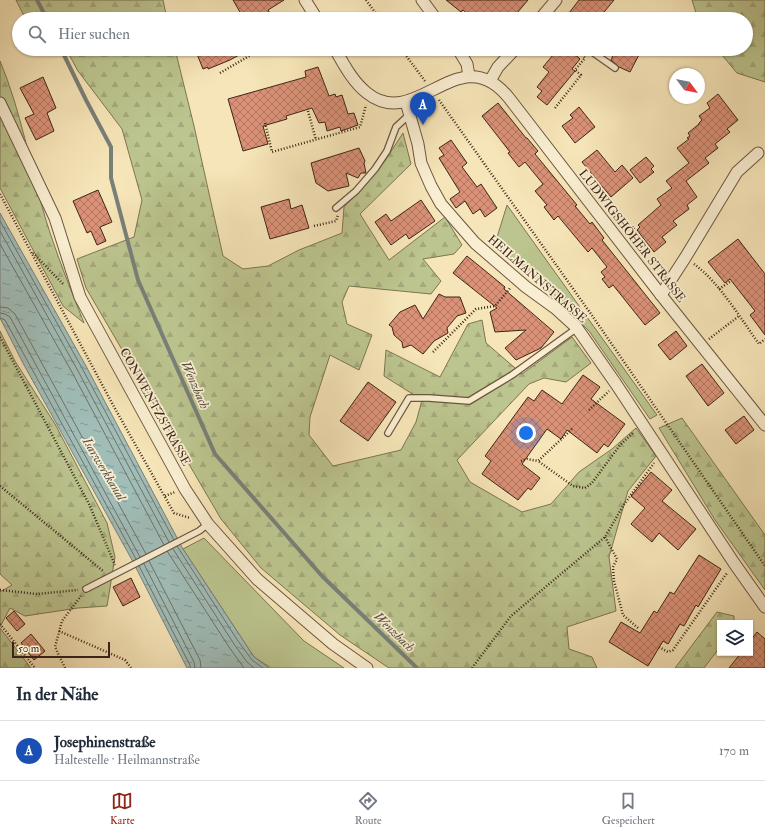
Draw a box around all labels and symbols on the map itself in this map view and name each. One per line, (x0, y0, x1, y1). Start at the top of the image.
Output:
north arrow (669, 68, 705, 104)
pin: A (410, 92, 436, 125)
street label: LUDWIGSHÖHER STRASSE (575, 167, 689, 306)
street label: HEILMANNSTRASSE (484, 232, 590, 326)
street label: CONWENTZSTRASSE (116, 345, 194, 469)
water label: Wenzbach (177, 359, 213, 412)
your location (516, 423, 536, 443)
water label: Isarwerkkanal (78, 434, 130, 504)
water label: Wenzbach (370, 609, 418, 656)
scale bar (12, 640, 110, 659)

